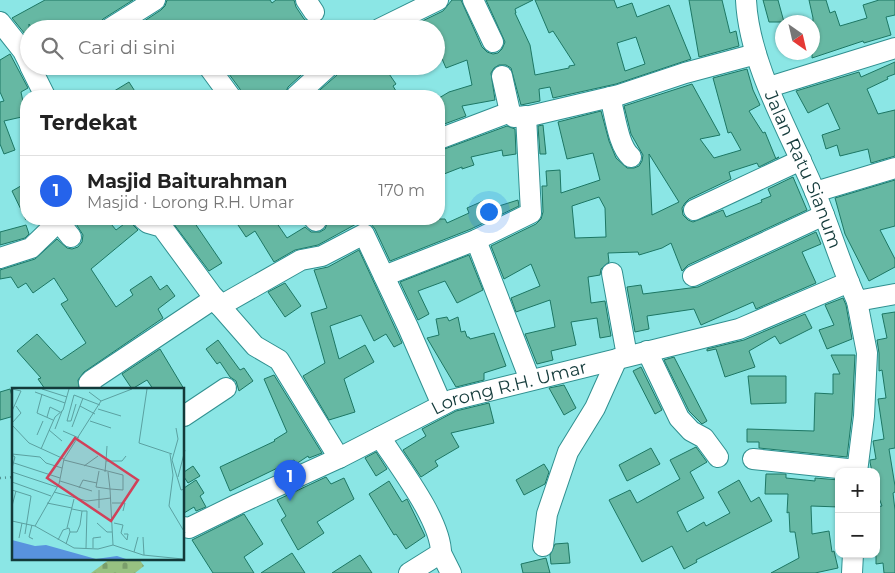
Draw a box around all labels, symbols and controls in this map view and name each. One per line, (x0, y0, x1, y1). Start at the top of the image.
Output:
north arrow (775, 15, 820, 60)
search box (20, 20, 445, 75)
icon: search (38, 34, 66, 62)
text: Cari di sini (78, 36, 175, 59)
street label: Jalan Ratu Sianum (759, 87, 846, 252)
text: Terdekat (40, 110, 137, 135)
text: Masjid Baiturahman (87, 170, 287, 193)
text: 1 (53, 181, 59, 200)
text: 170 m (378, 181, 425, 200)
text: Masjid · Lorong R.H. Umar (87, 193, 294, 212)
your location (476, 199, 502, 225)
street label: Lorong R.H. Umar (427, 356, 589, 420)
inset map (12, 388, 185, 560)
pin: 1 (274, 460, 306, 501)
map controls (835, 468, 880, 558)
button: + (835, 468, 880, 513)
button: − (835, 513, 880, 558)

